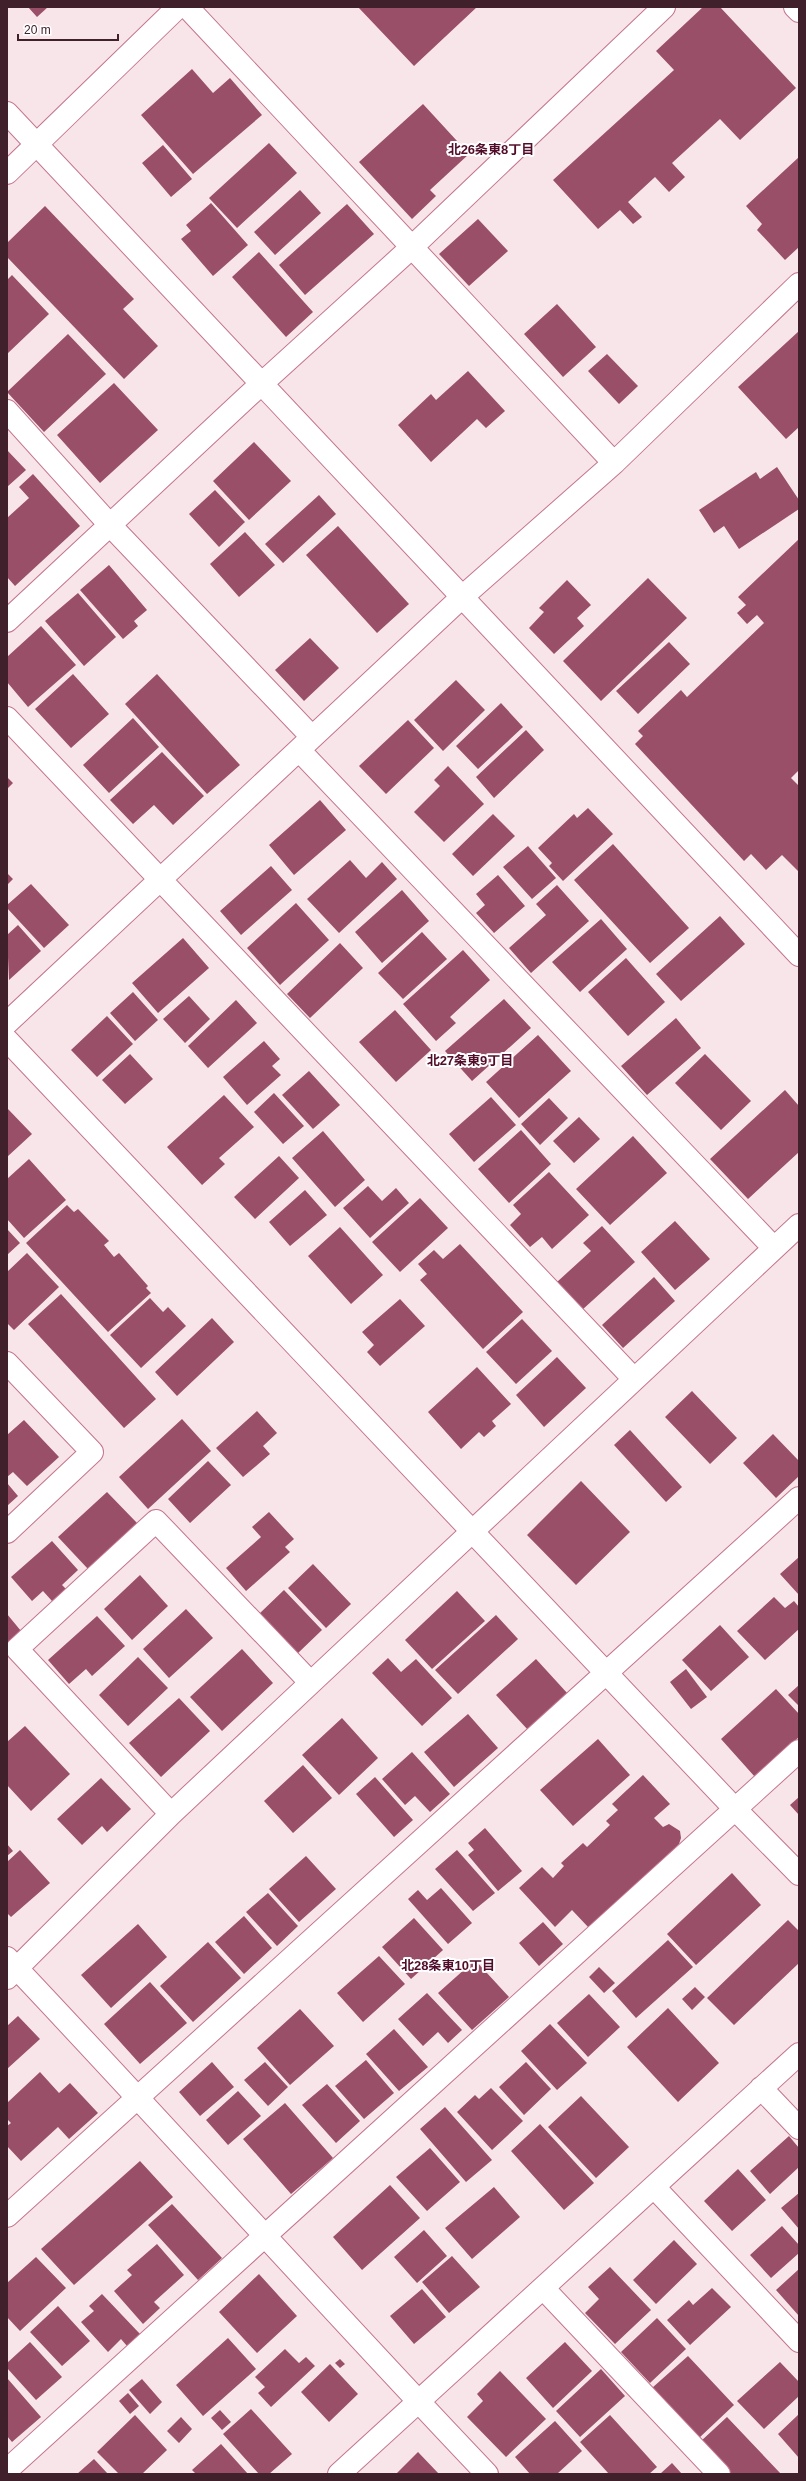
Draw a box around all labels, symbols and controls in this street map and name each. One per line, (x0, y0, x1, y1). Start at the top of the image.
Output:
scale bar (18, 16, 118, 42)
text: 20 m (24, 23, 51, 37)
district label: 北26条東8丁目 (448, 142, 534, 157)
district label: 北27条東9丁目 (427, 1053, 513, 1068)
district label: 北28条東10丁目 (401, 1958, 495, 1973)

